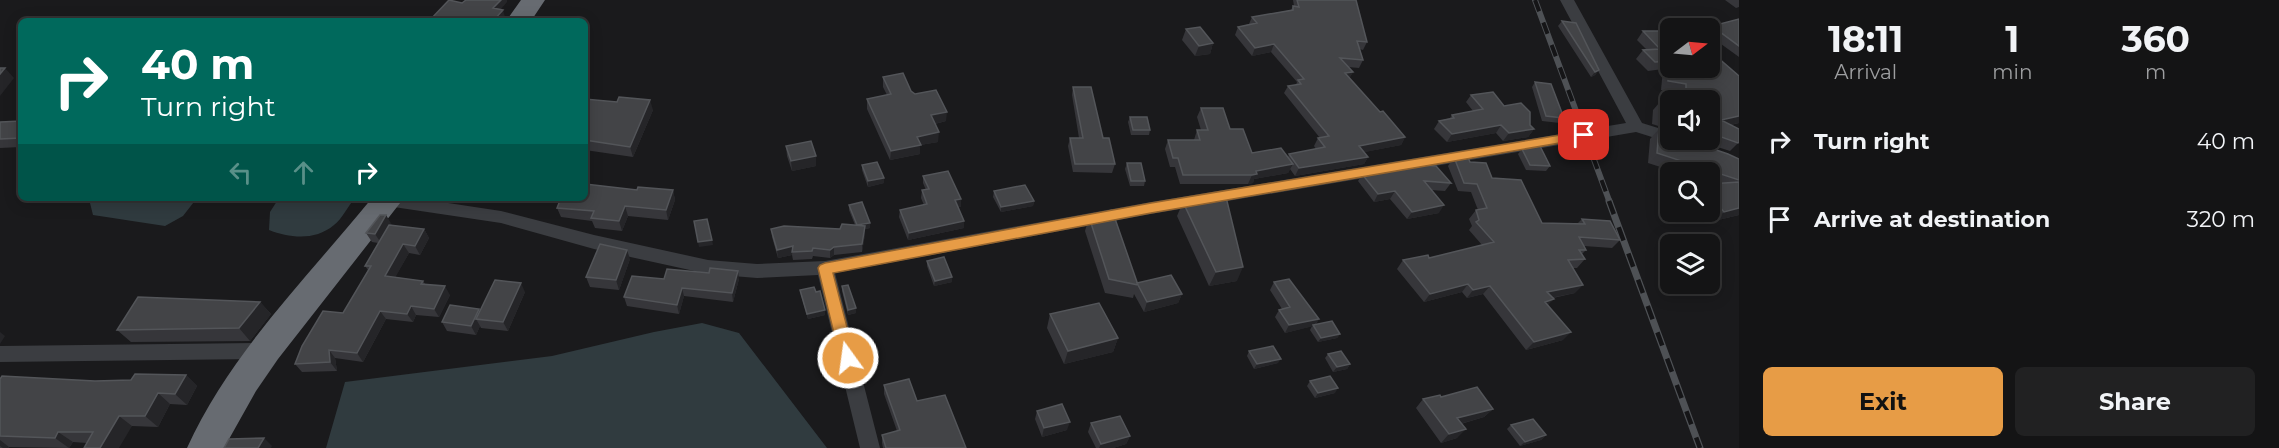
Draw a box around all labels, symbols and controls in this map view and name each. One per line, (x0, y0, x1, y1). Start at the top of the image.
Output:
text: 18:11 (1828, 17, 1903, 61)
text: 1 (2005, 17, 2019, 61)
text: 360 (2121, 17, 2190, 61)
north arrow (1660, 18, 1720, 78)
map controls (1660, 18, 1720, 294)
text: 40 m (141, 38, 254, 90)
icon: right (42, 42, 120, 120)
text: Arrival (1834, 60, 1897, 84)
text: min (1992, 60, 2032, 84)
text: m (2145, 60, 2166, 84)
text: Turn right (141, 90, 276, 123)
button: sound (1660, 90, 1720, 150)
pin (1558, 109, 1609, 160)
icon: arrive (1567, 118, 1600, 151)
icon: right (1763, 125, 1796, 158)
text: Turn right (1814, 128, 1929, 155)
text: 40 m (2197, 128, 2255, 155)
icon: left (224, 156, 257, 189)
icon: ahead (287, 156, 320, 189)
icon: right (350, 156, 383, 189)
button: search (1660, 162, 1720, 222)
icon: arrive (1763, 203, 1796, 236)
text: Arrive at destination (1814, 206, 2050, 233)
text: 320 m (2187, 206, 2255, 233)
button: layers (1660, 234, 1720, 294)
position arrow (816, 326, 880, 390)
button: Exit (1763, 367, 2003, 436)
button: Share (2015, 367, 2255, 436)

